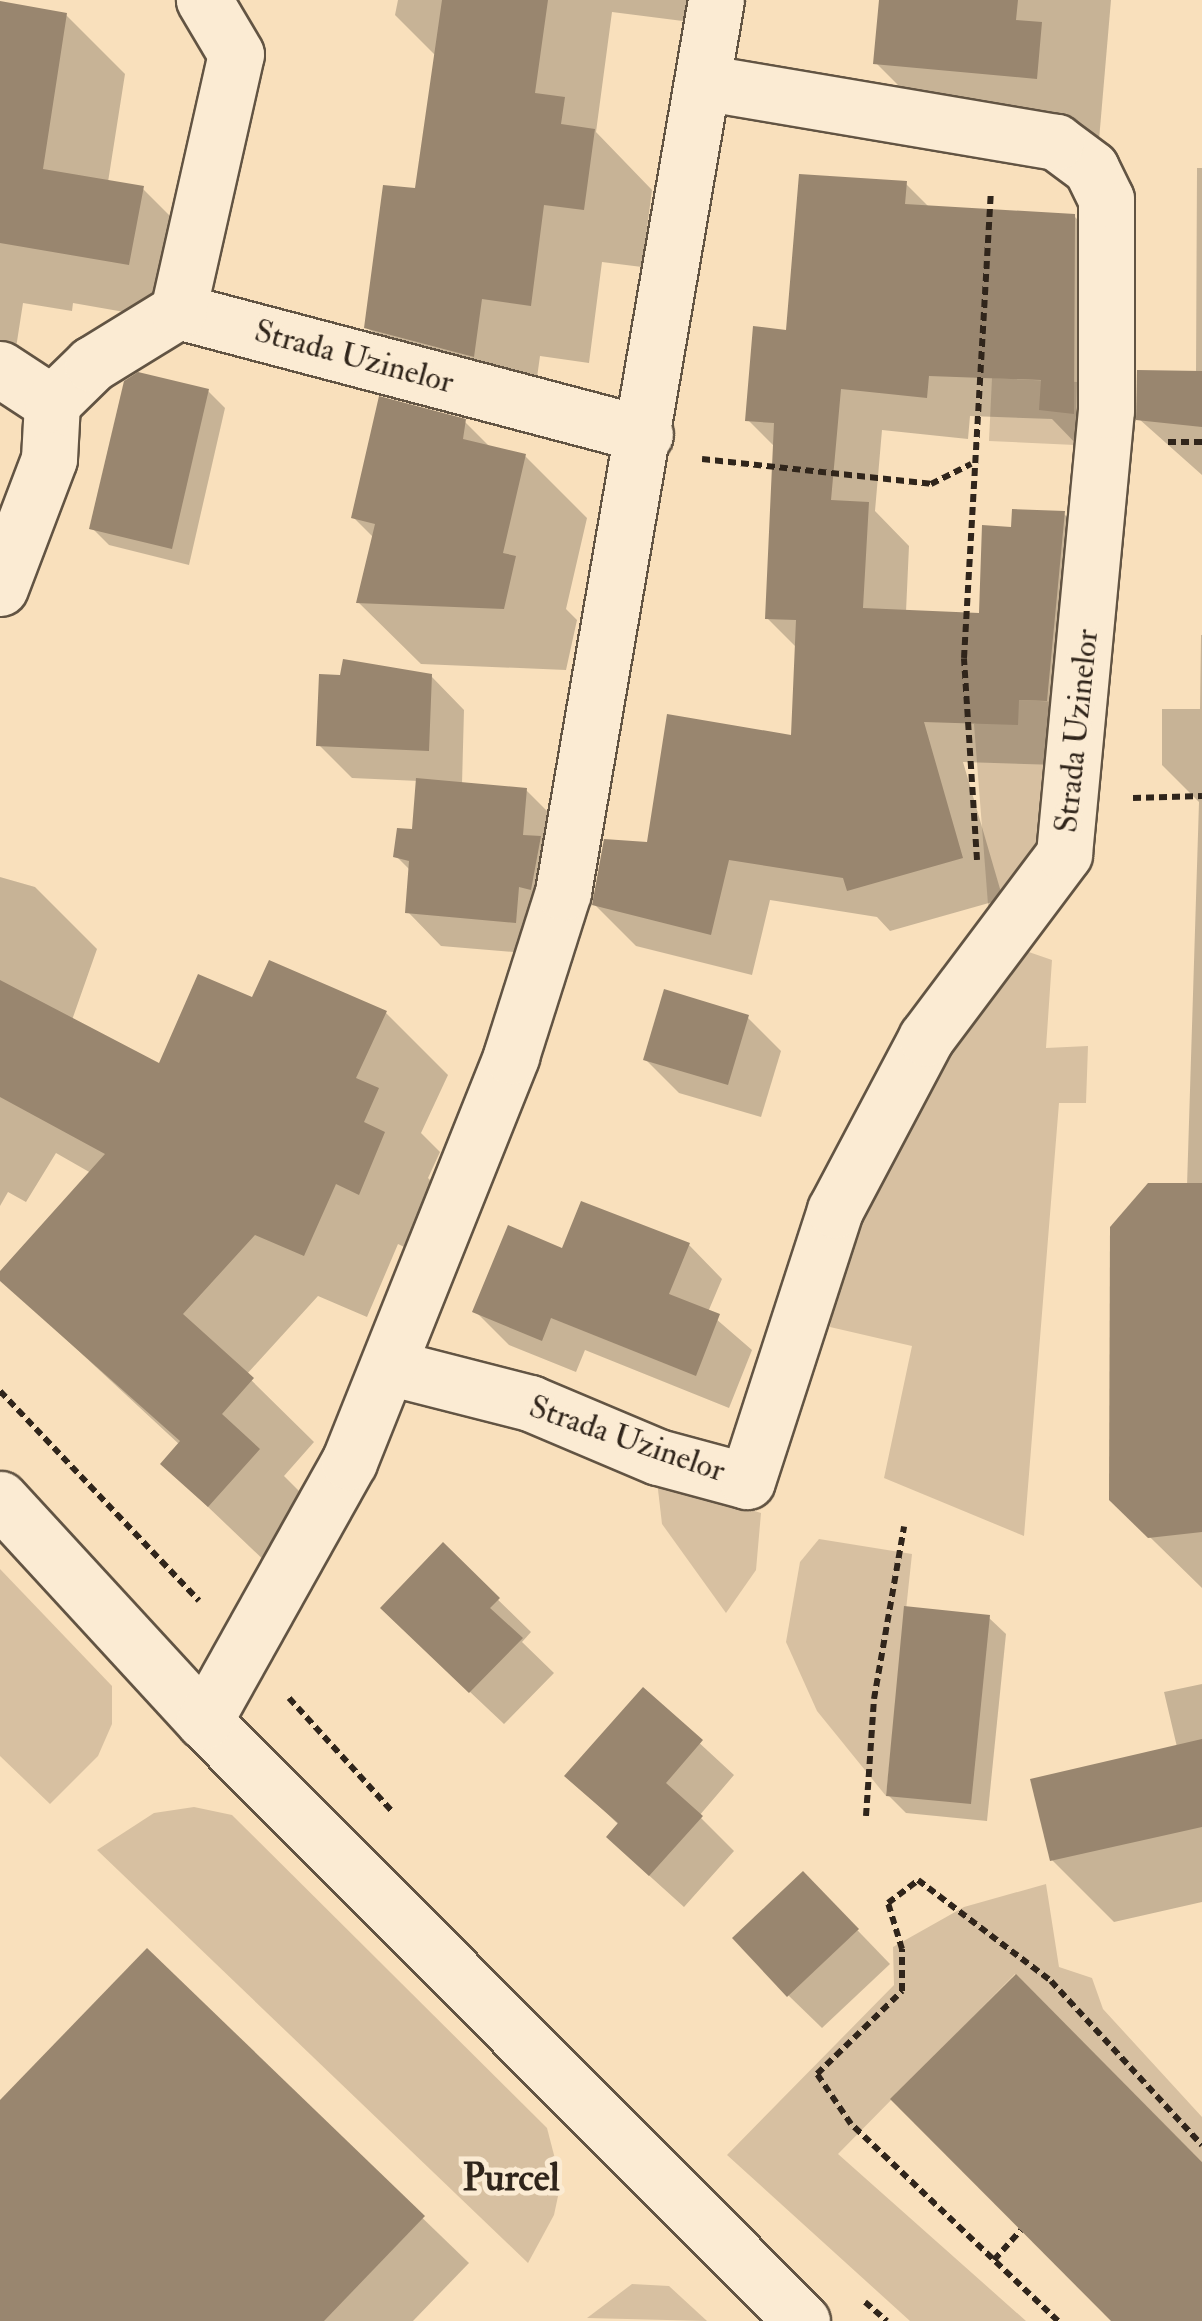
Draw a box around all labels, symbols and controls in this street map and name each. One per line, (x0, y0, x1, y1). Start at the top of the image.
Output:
street label: Strada Uzinelor (250, 312, 458, 402)
street label: Strada Uzinelor (1047, 627, 1107, 835)
street label: Strada Uzinelor (524, 1388, 730, 1490)
district label: Purcel (463, 2156, 559, 2202)

